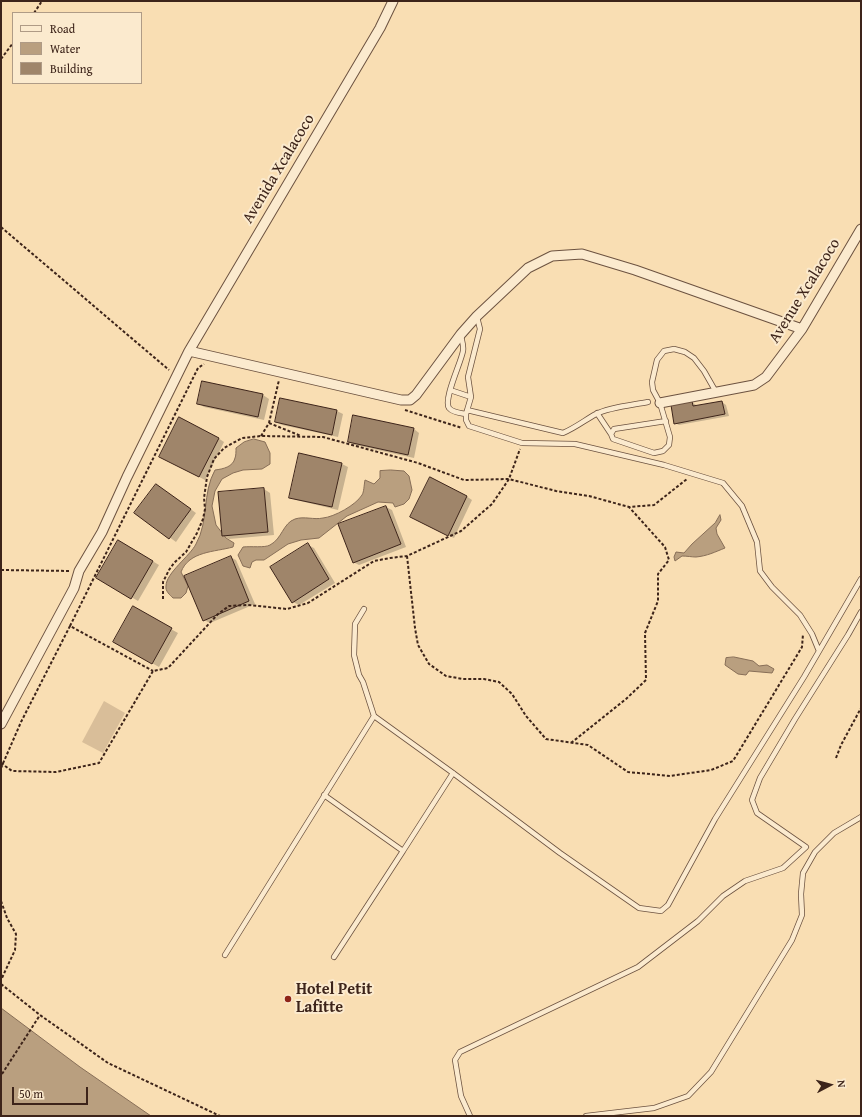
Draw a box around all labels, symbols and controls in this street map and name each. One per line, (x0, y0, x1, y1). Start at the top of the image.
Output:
legend (12, 12, 142, 84)
text: Road (50, 20, 75, 37)
text: Water (50, 40, 80, 57)
text: Building (50, 60, 93, 77)
street label: Avenida Xcalacoco (239, 111, 319, 227)
street label: Avenue Xcalacoco (765, 235, 845, 347)
place label: Hotel Petit Lafitte (296, 980, 372, 1018)
marker: Hotel Petit Lafitte (283, 994, 293, 1004)
north arrow (810, 1065, 850, 1105)
scale bar (14, 1079, 90, 1105)
text: N (834, 1079, 850, 1088)
text: 50 m (19, 1085, 43, 1102)

